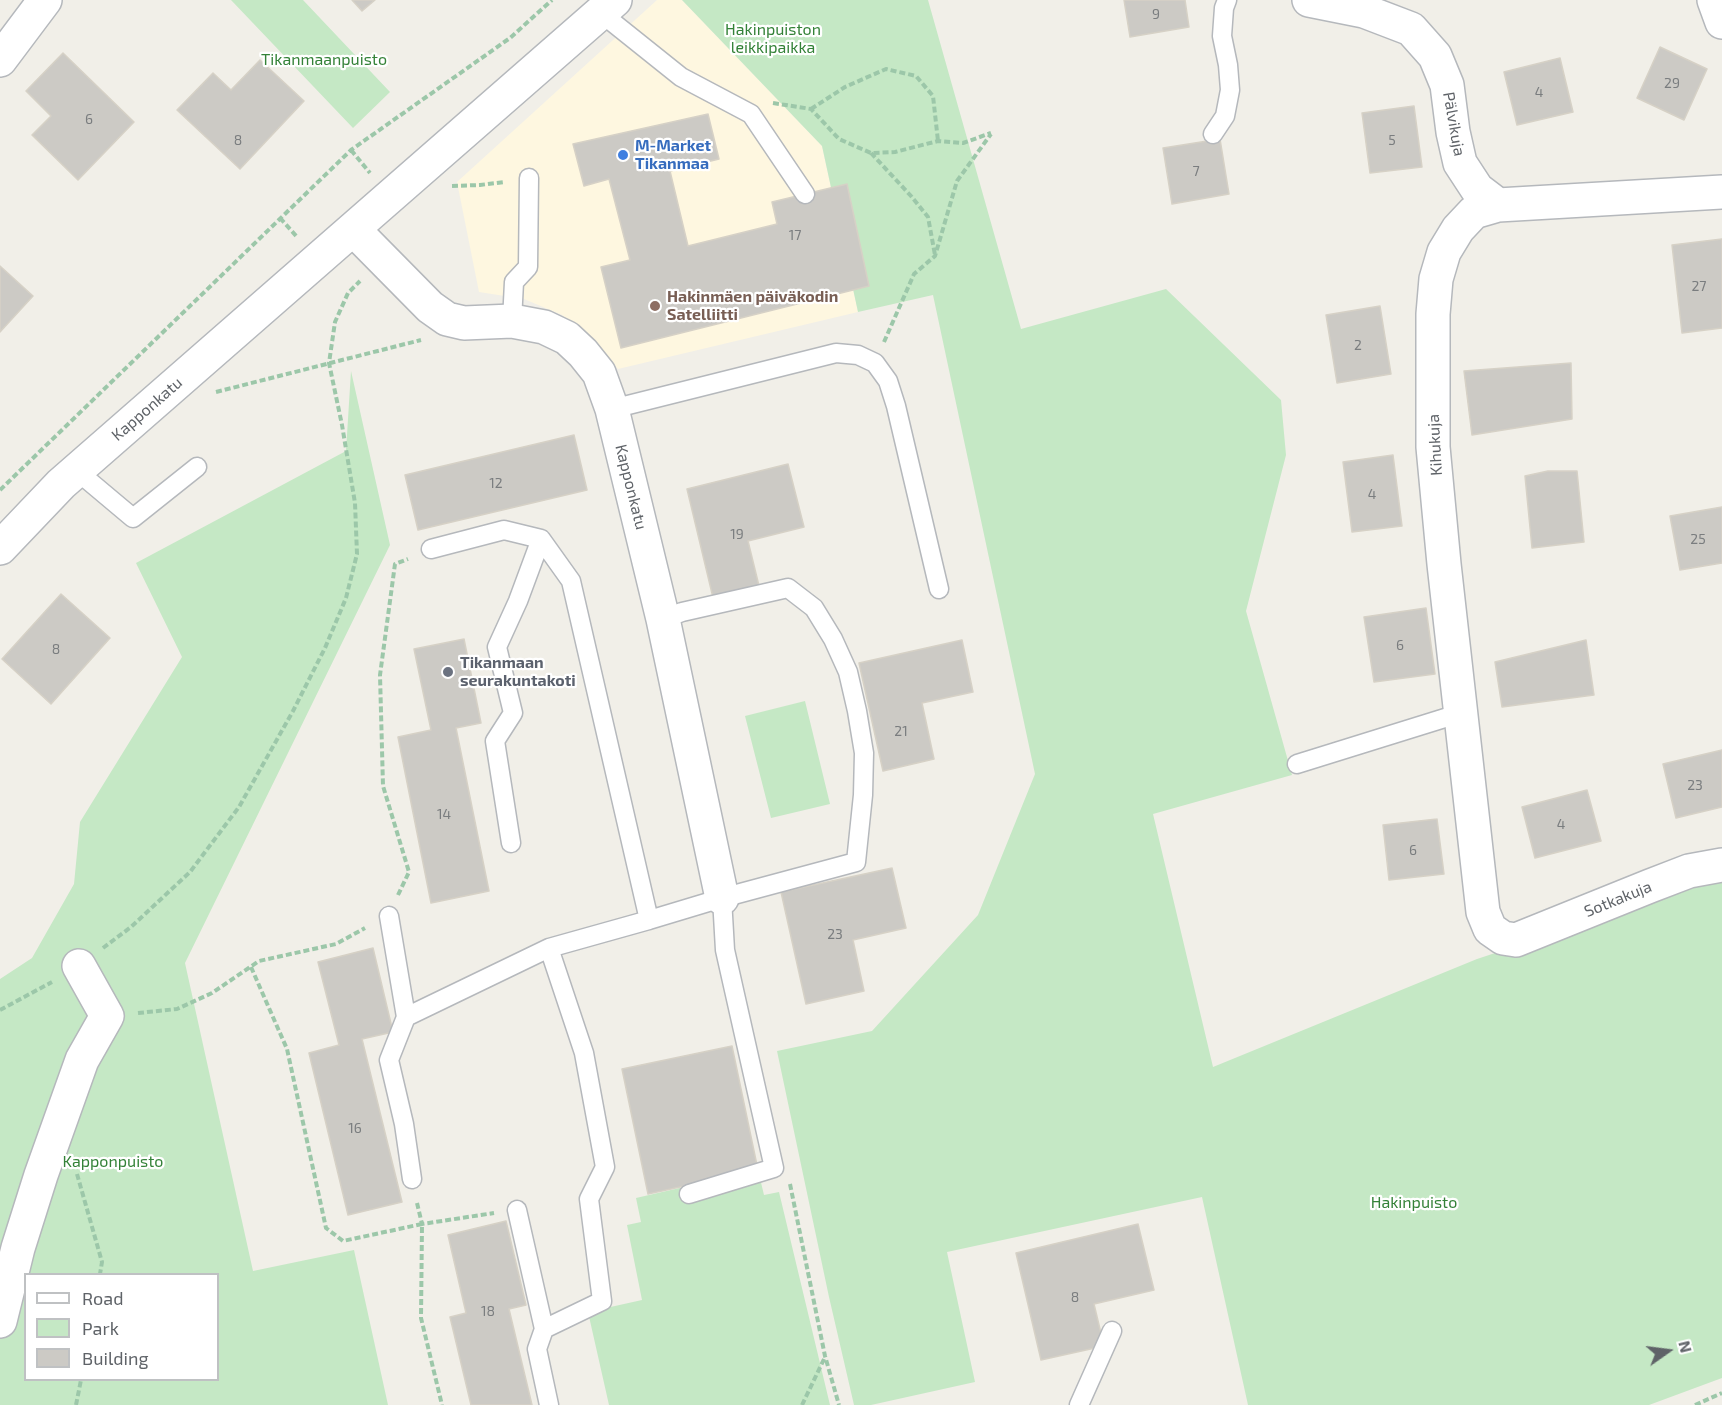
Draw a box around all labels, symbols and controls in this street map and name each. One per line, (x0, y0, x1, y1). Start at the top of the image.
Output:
house number: 9 (1152, 6, 1160, 22)
park label: Hakinpuiston leikkipaikka (725, 20, 821, 58)
park label: Tikanmaanpuisto (261, 50, 387, 70)
house number: 29 (1664, 75, 1680, 91)
house number: 4 (1535, 84, 1543, 100)
street label: Pälvikuja (1439, 90, 1469, 158)
house number: 6 (85, 111, 93, 127)
house number: 8 (234, 132, 242, 148)
house number: 5 (1388, 132, 1396, 148)
place label: M-Market Tikanmaa (635, 136, 711, 174)
marker: M-Market Tikanmaa (616, 148, 630, 162)
house number: 7 (1192, 163, 1200, 179)
house number: 17 (789, 227, 801, 243)
house number: 27 (1691, 278, 1707, 294)
place label: Hakinmäen päiväkodin Satelliitti (667, 287, 838, 325)
marker: Hakinmäen päiväkodin Satelliitti (648, 299, 662, 313)
house number: 2 (1354, 337, 1362, 353)
street label: Kapponkatu (108, 373, 186, 445)
street label: Kihukuja (1424, 414, 1446, 476)
street label: Kapponkatu (611, 442, 651, 532)
house number: 12 (489, 475, 503, 491)
house number: 4 (1368, 486, 1376, 502)
house number: 19 (730, 526, 744, 542)
house number: 25 (1690, 531, 1706, 547)
house number: 6 (1396, 637, 1404, 653)
house number: 8 (52, 641, 60, 657)
place label: Tikanmaan seurakuntakoti (460, 653, 576, 691)
marker: Tikanmaan seurakuntakoti (441, 665, 455, 679)
house number: 21 (894, 723, 908, 739)
house number: 23 (1687, 777, 1703, 793)
house number: 14 (437, 806, 451, 822)
house number: 4 (1557, 816, 1565, 832)
house number: 6 (1409, 842, 1417, 858)
street label: Sotkakuja (1581, 877, 1655, 921)
house number: 23 (827, 926, 843, 942)
house number: 16 (348, 1120, 362, 1136)
park label: Kapponpuisto (63, 1152, 163, 1172)
park label: Hakinpuisto (1371, 1193, 1457, 1213)
legend (24, 1273, 219, 1381)
text: Road (82, 1287, 123, 1309)
house number: 8 (1071, 1289, 1079, 1305)
house number: 18 (481, 1303, 495, 1319)
text: Park (82, 1317, 119, 1339)
north arrow (1638, 1321, 1698, 1381)
text: N (1675, 1339, 1697, 1354)
text: Building (82, 1347, 149, 1369)

